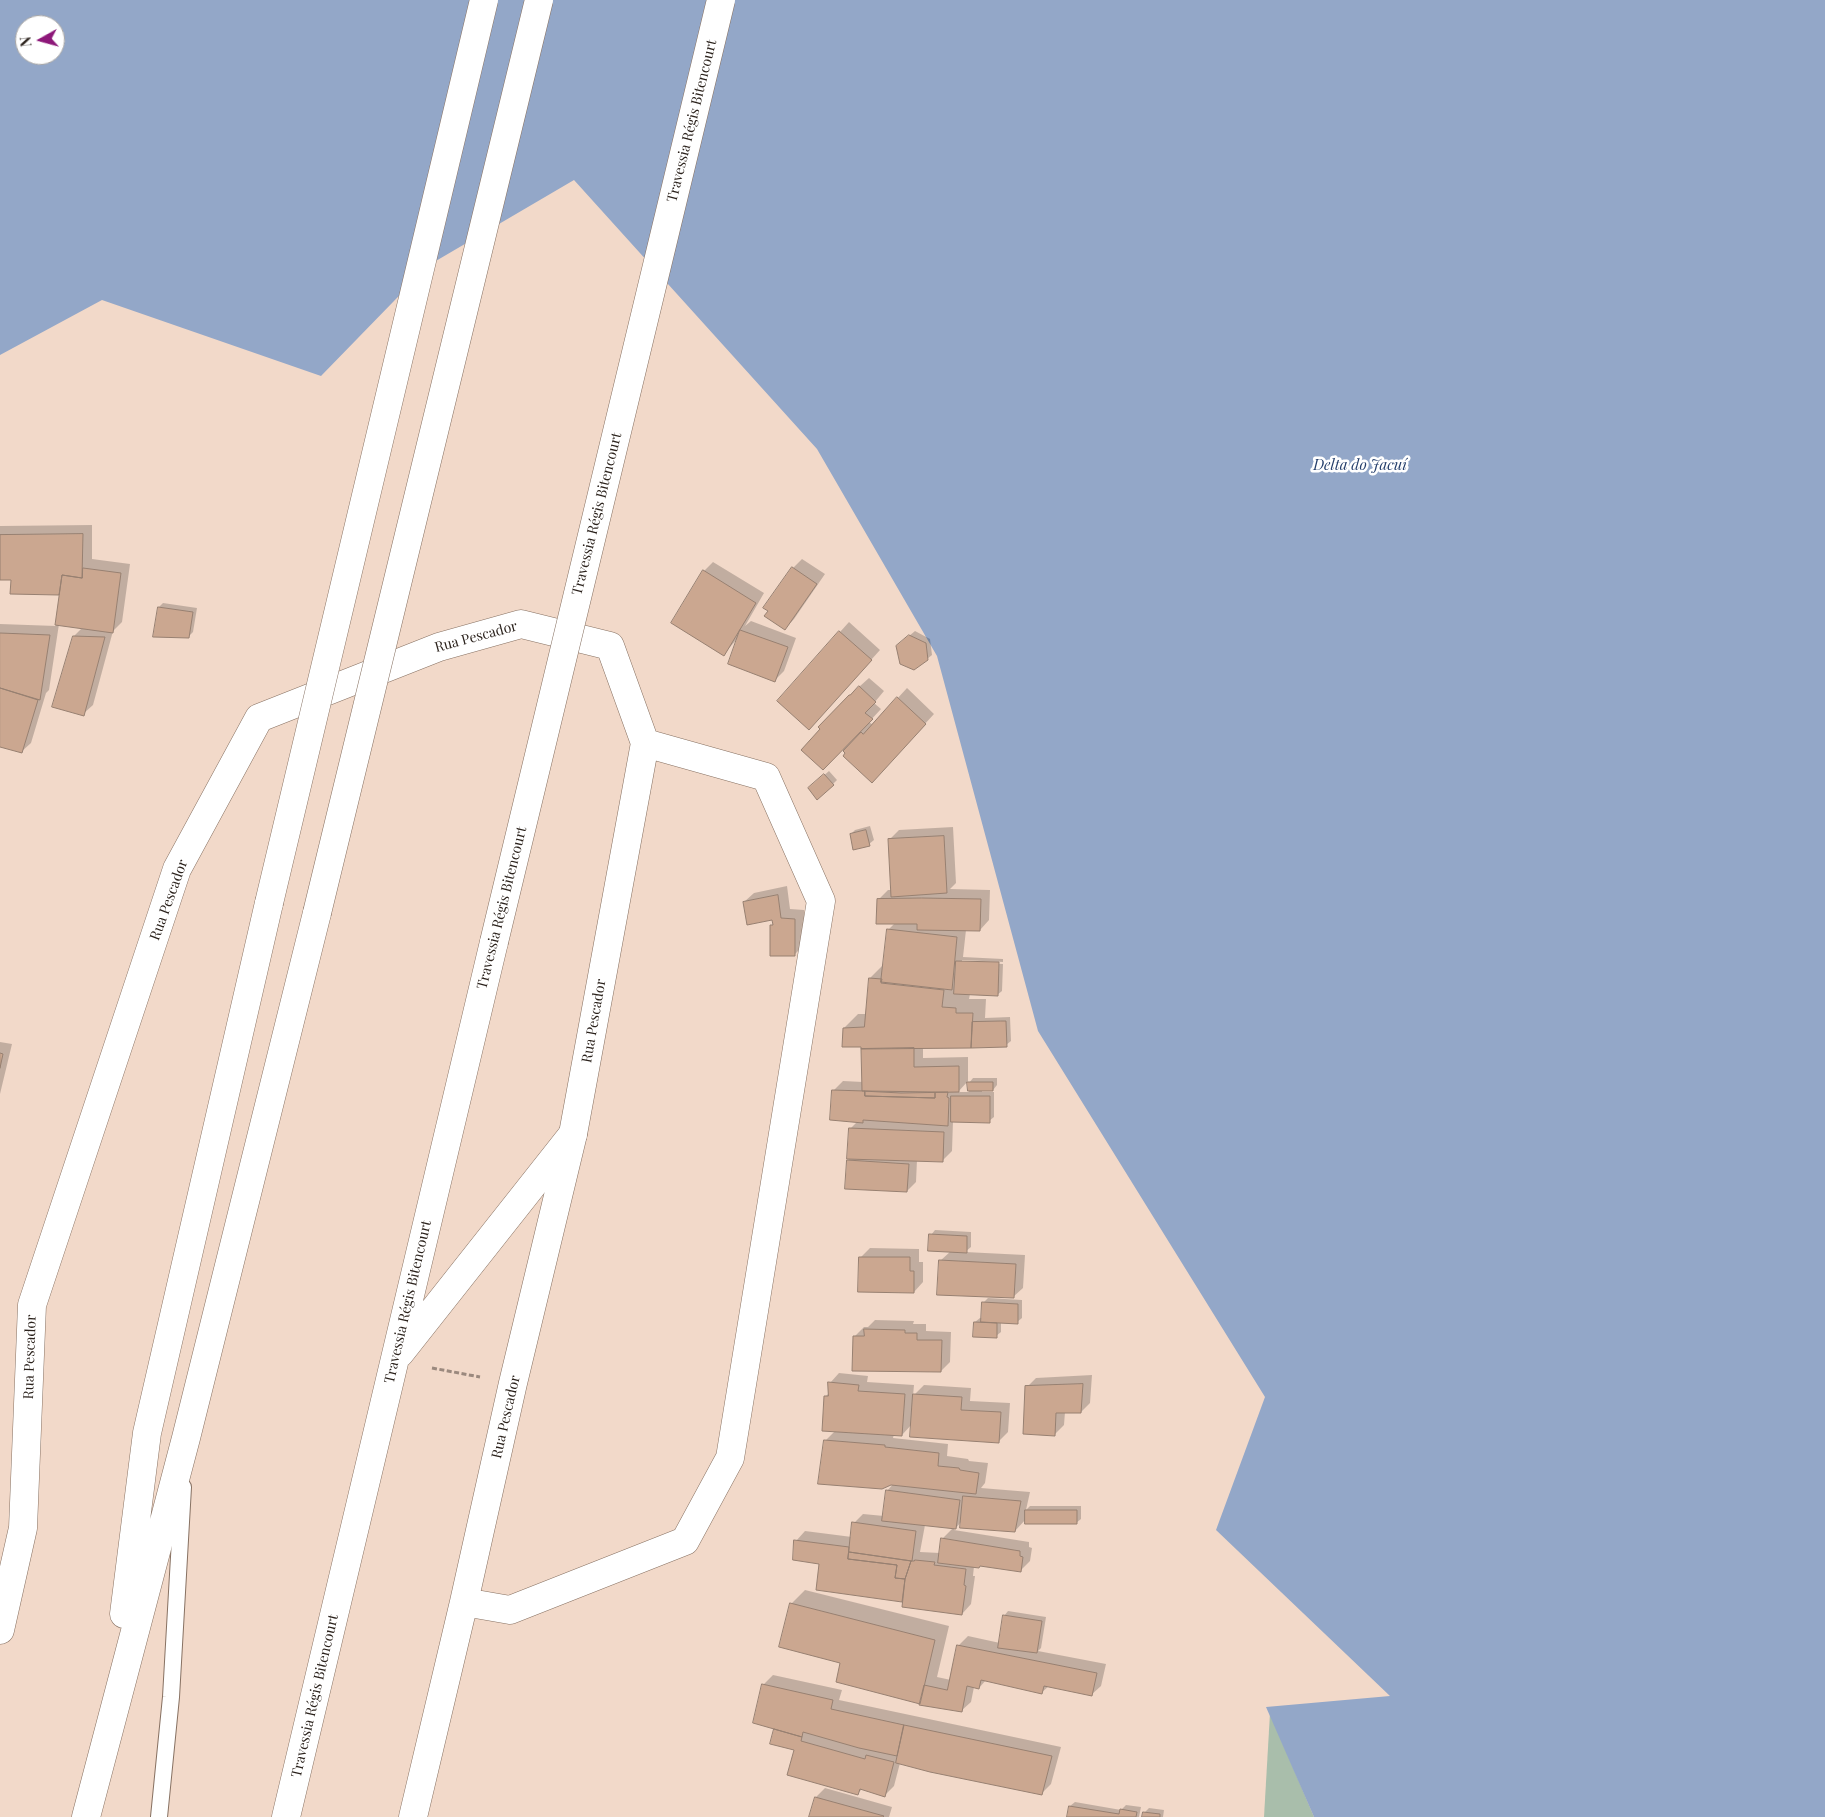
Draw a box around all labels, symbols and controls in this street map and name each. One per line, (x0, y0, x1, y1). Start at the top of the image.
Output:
north arrow (15, 15, 65, 65)
text: N (16, 36, 36, 48)
street label: Travessia Régis Bitencourt (664, 38, 720, 204)
street label: Travessia Régis Bitencourt (569, 431, 625, 597)
water label: Delta do Jacuí (1313, 456, 1407, 474)
street label: Rua Pescador (433, 618, 519, 656)
street label: Travessia Régis Bitencourt (474, 825, 530, 991)
street label: Rua Pescador (147, 857, 191, 943)
street label: Rua Pescador (578, 978, 610, 1064)
street label: Travessia Régis Bitencourt (381, 1219, 435, 1385)
street label: Rua Pescador (20, 1314, 40, 1400)
street label: Rua Pescador (488, 1374, 524, 1460)
street label: Travessia Régis Bitencourt (288, 1613, 342, 1779)

